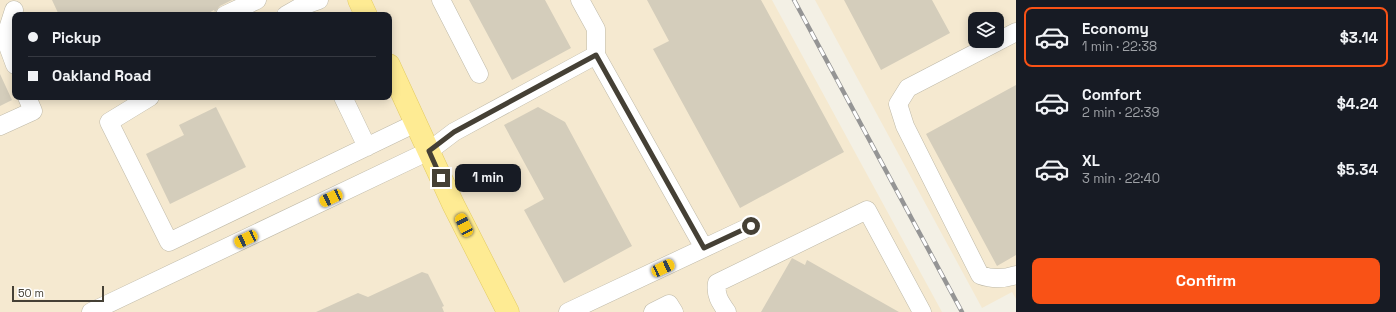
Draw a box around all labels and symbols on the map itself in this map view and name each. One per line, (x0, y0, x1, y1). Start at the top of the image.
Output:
callout: 1 min (455, 164, 521, 192)
route end (432, 169, 450, 187)
car (318, 187, 344, 209)
car (453, 212, 475, 238)
route start (742, 217, 760, 235)
car (233, 228, 259, 250)
car (650, 257, 676, 279)
scale bar (12, 284, 104, 303)

